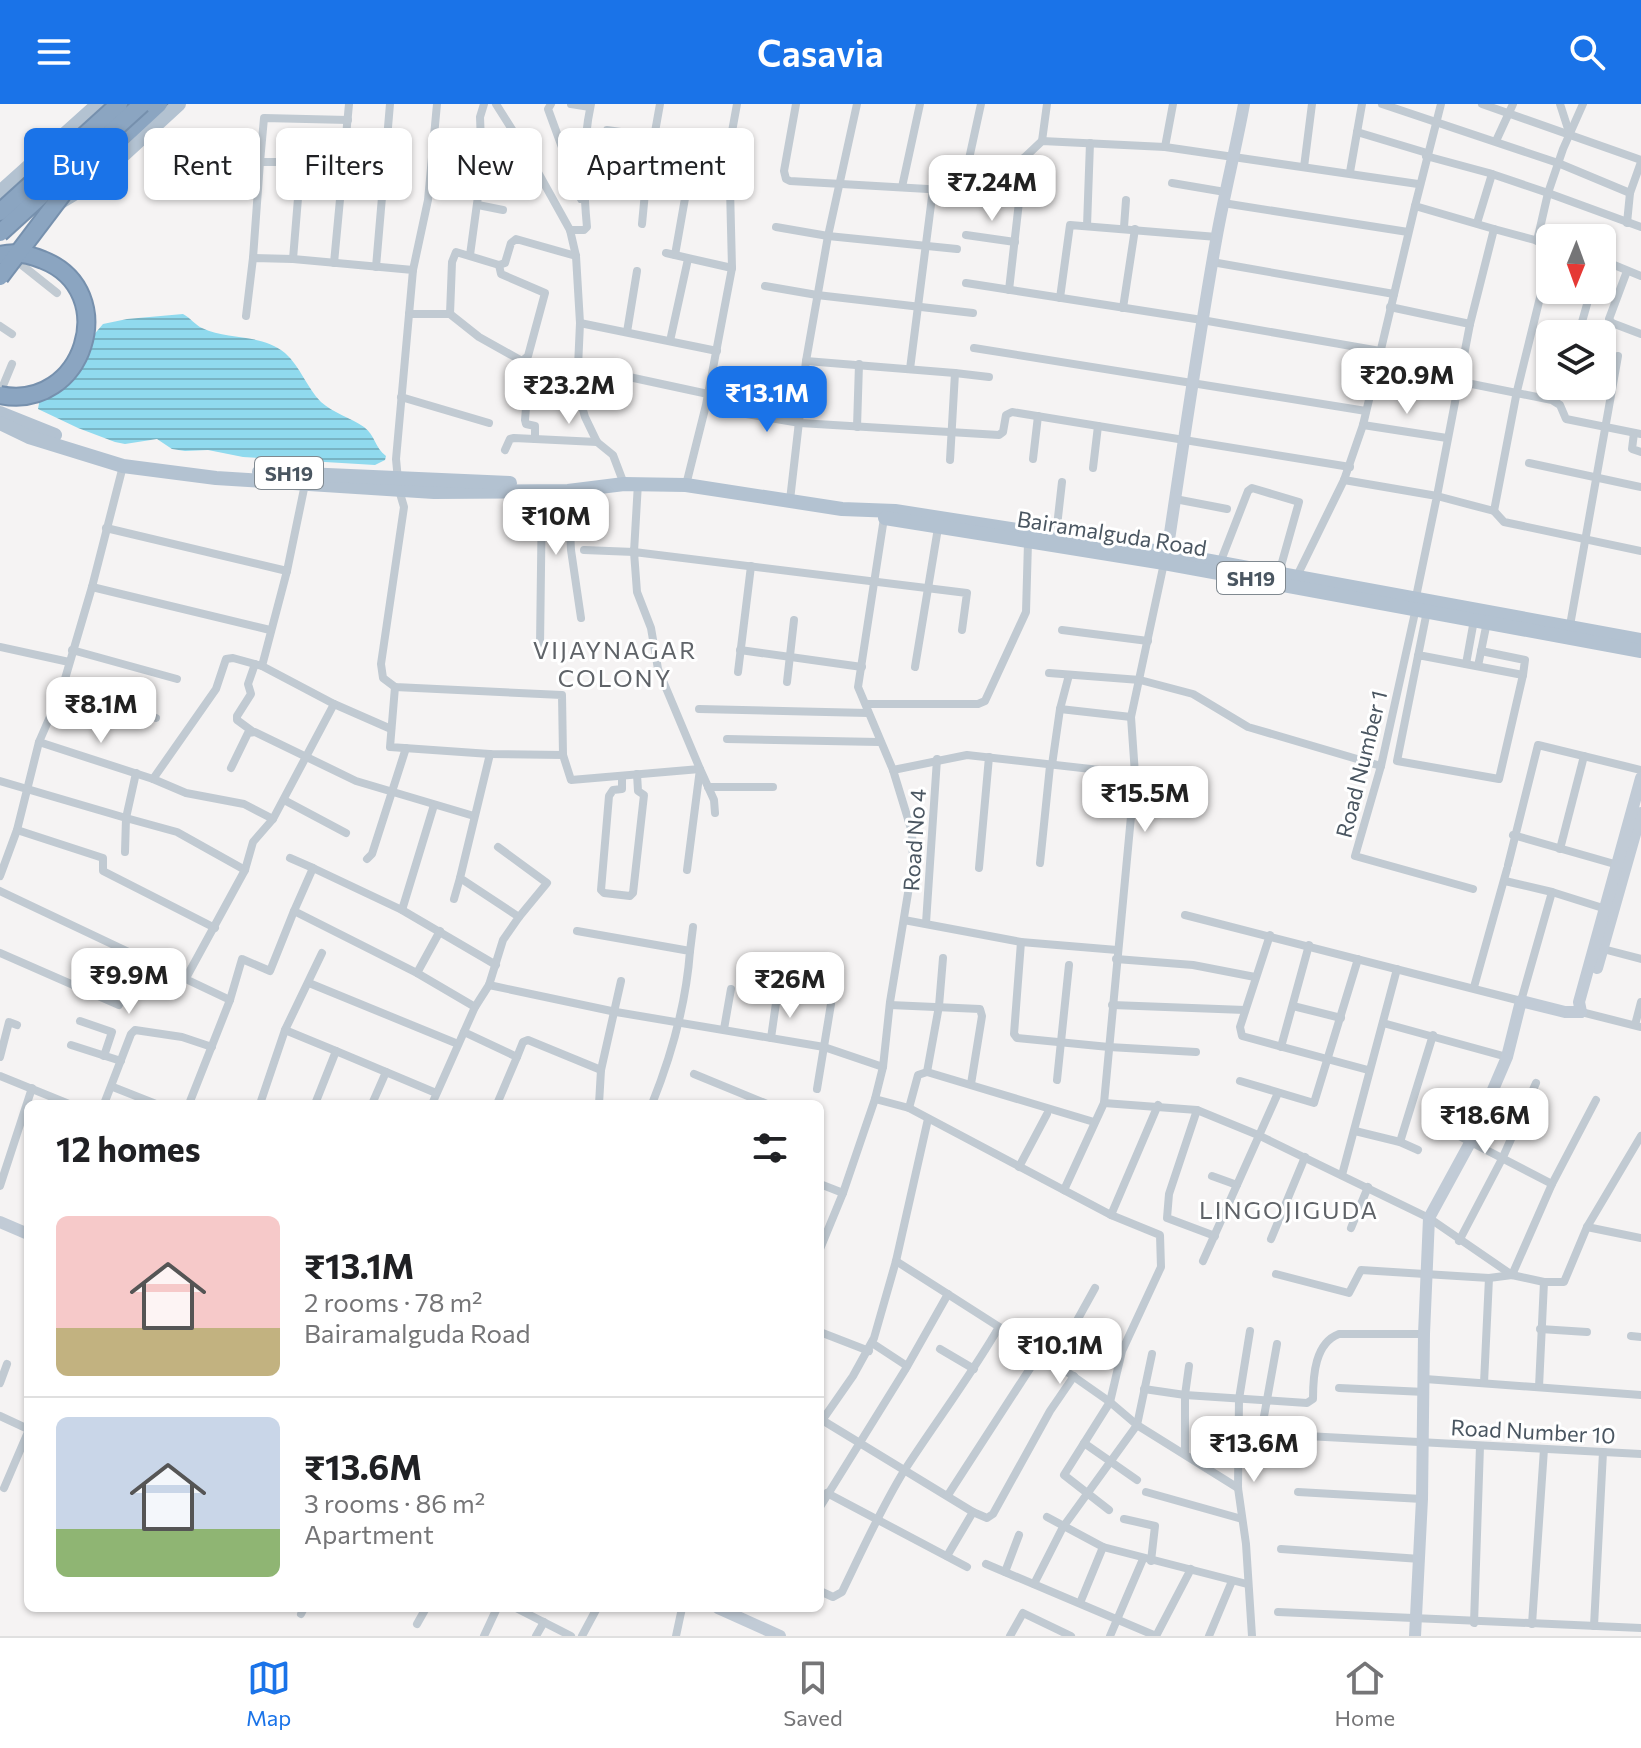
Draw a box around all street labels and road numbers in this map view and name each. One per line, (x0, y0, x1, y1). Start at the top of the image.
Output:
road number: SH19 (255, 457, 323, 489)
street label: Bairamalguda Road (1015, 505, 1209, 561)
road number: SH19 (1217, 562, 1285, 594)
street label: Road Number 1 (1330, 688, 1392, 840)
street label: Road No 4 (897, 788, 931, 892)
street label: Road Number 10 (1450, 1413, 1616, 1449)

